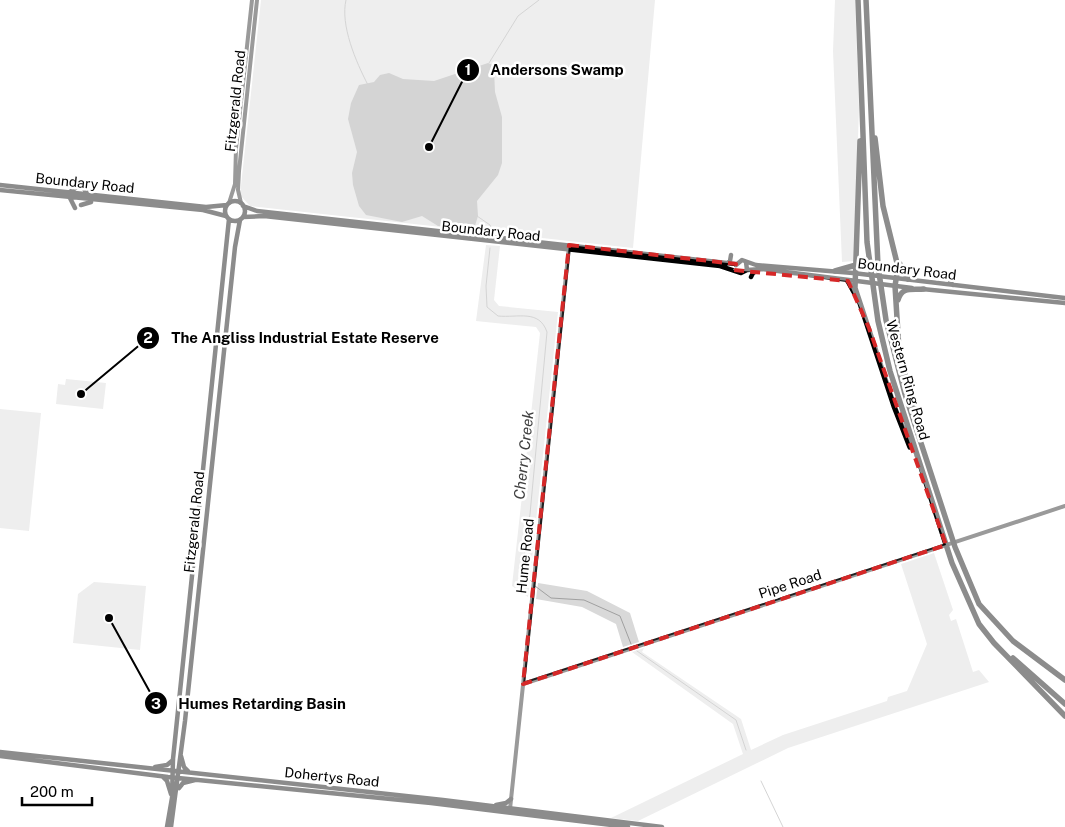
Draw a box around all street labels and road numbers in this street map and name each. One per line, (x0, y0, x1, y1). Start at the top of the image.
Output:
street label: Fitzgerald Road (222, 49, 248, 153)
street label: Boundary Road (35, 170, 135, 196)
street label: Boundary Road (441, 218, 541, 244)
street label: Boundary Road (857, 255, 957, 283)
street label: Western Ring Road (883, 318, 933, 442)
street label: Fitzgerald Road (181, 470, 207, 574)
street label: Hume Road (513, 518, 537, 594)
street label: Pipe Road (757, 566, 823, 602)
street label: Dohertys Road (284, 764, 380, 790)

